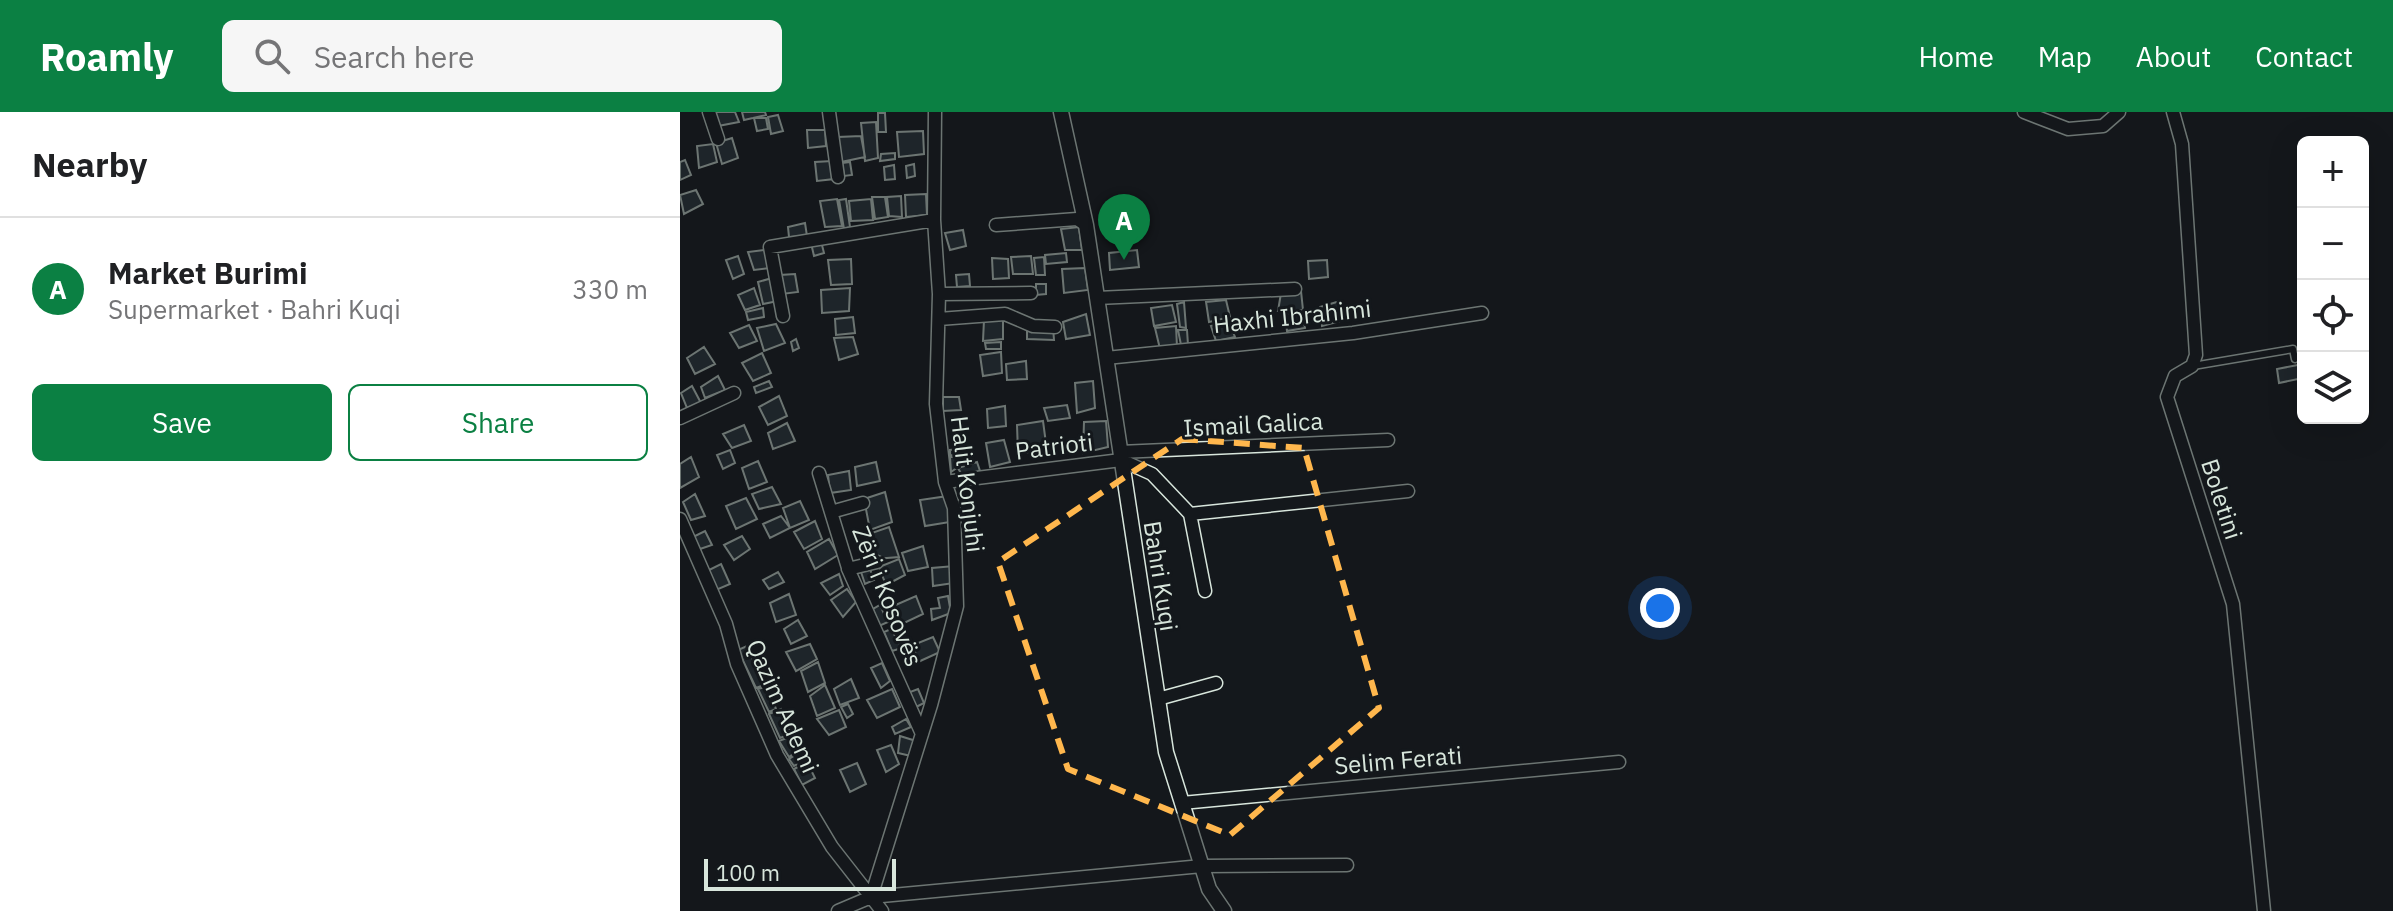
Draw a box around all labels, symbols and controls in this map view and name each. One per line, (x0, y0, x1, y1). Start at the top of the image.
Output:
search box (222, 20, 782, 92)
text: Roamly (40, 32, 174, 81)
icon: search (250, 34, 294, 78)
text: Search here (314, 37, 475, 76)
text: Home (1918, 38, 1994, 75)
text: Map (2038, 38, 2092, 75)
text: About (2136, 38, 2211, 75)
text: Contact (2255, 38, 2353, 75)
map controls (2297, 136, 2369, 424)
button: + (2297, 136, 2369, 208)
text: Nearby (32, 142, 147, 186)
pin: A (1098, 194, 1150, 260)
button: − (2297, 208, 2369, 280)
text: Market Burimi (108, 253, 308, 292)
text: A (49, 272, 67, 306)
text: 330 m (572, 272, 648, 306)
button: locate (2297, 280, 2369, 352)
text: Supermarket · Bahri Kuqi (108, 292, 401, 326)
street label: Haxhi Ibrahimi (1211, 292, 1373, 340)
button: layers (2297, 352, 2369, 424)
button: Save (32, 384, 332, 461)
button: Share (348, 384, 648, 461)
street label: Ismail Galica (1182, 404, 1324, 444)
street label: Halit Konjuhi (944, 414, 992, 554)
street label: Patrioti (1013, 425, 1095, 467)
street label: Boletini (2194, 455, 2250, 543)
street label: Bahri Kuqi (1137, 519, 1185, 633)
street label: Zëri i Kosovës (845, 521, 931, 671)
your location (1640, 588, 1680, 628)
street label: Qazim Ademi (739, 634, 827, 778)
street label: Selim Ferati (1333, 738, 1463, 782)
scale bar (704, 855, 896, 891)
text: 100 m (716, 858, 780, 887)

